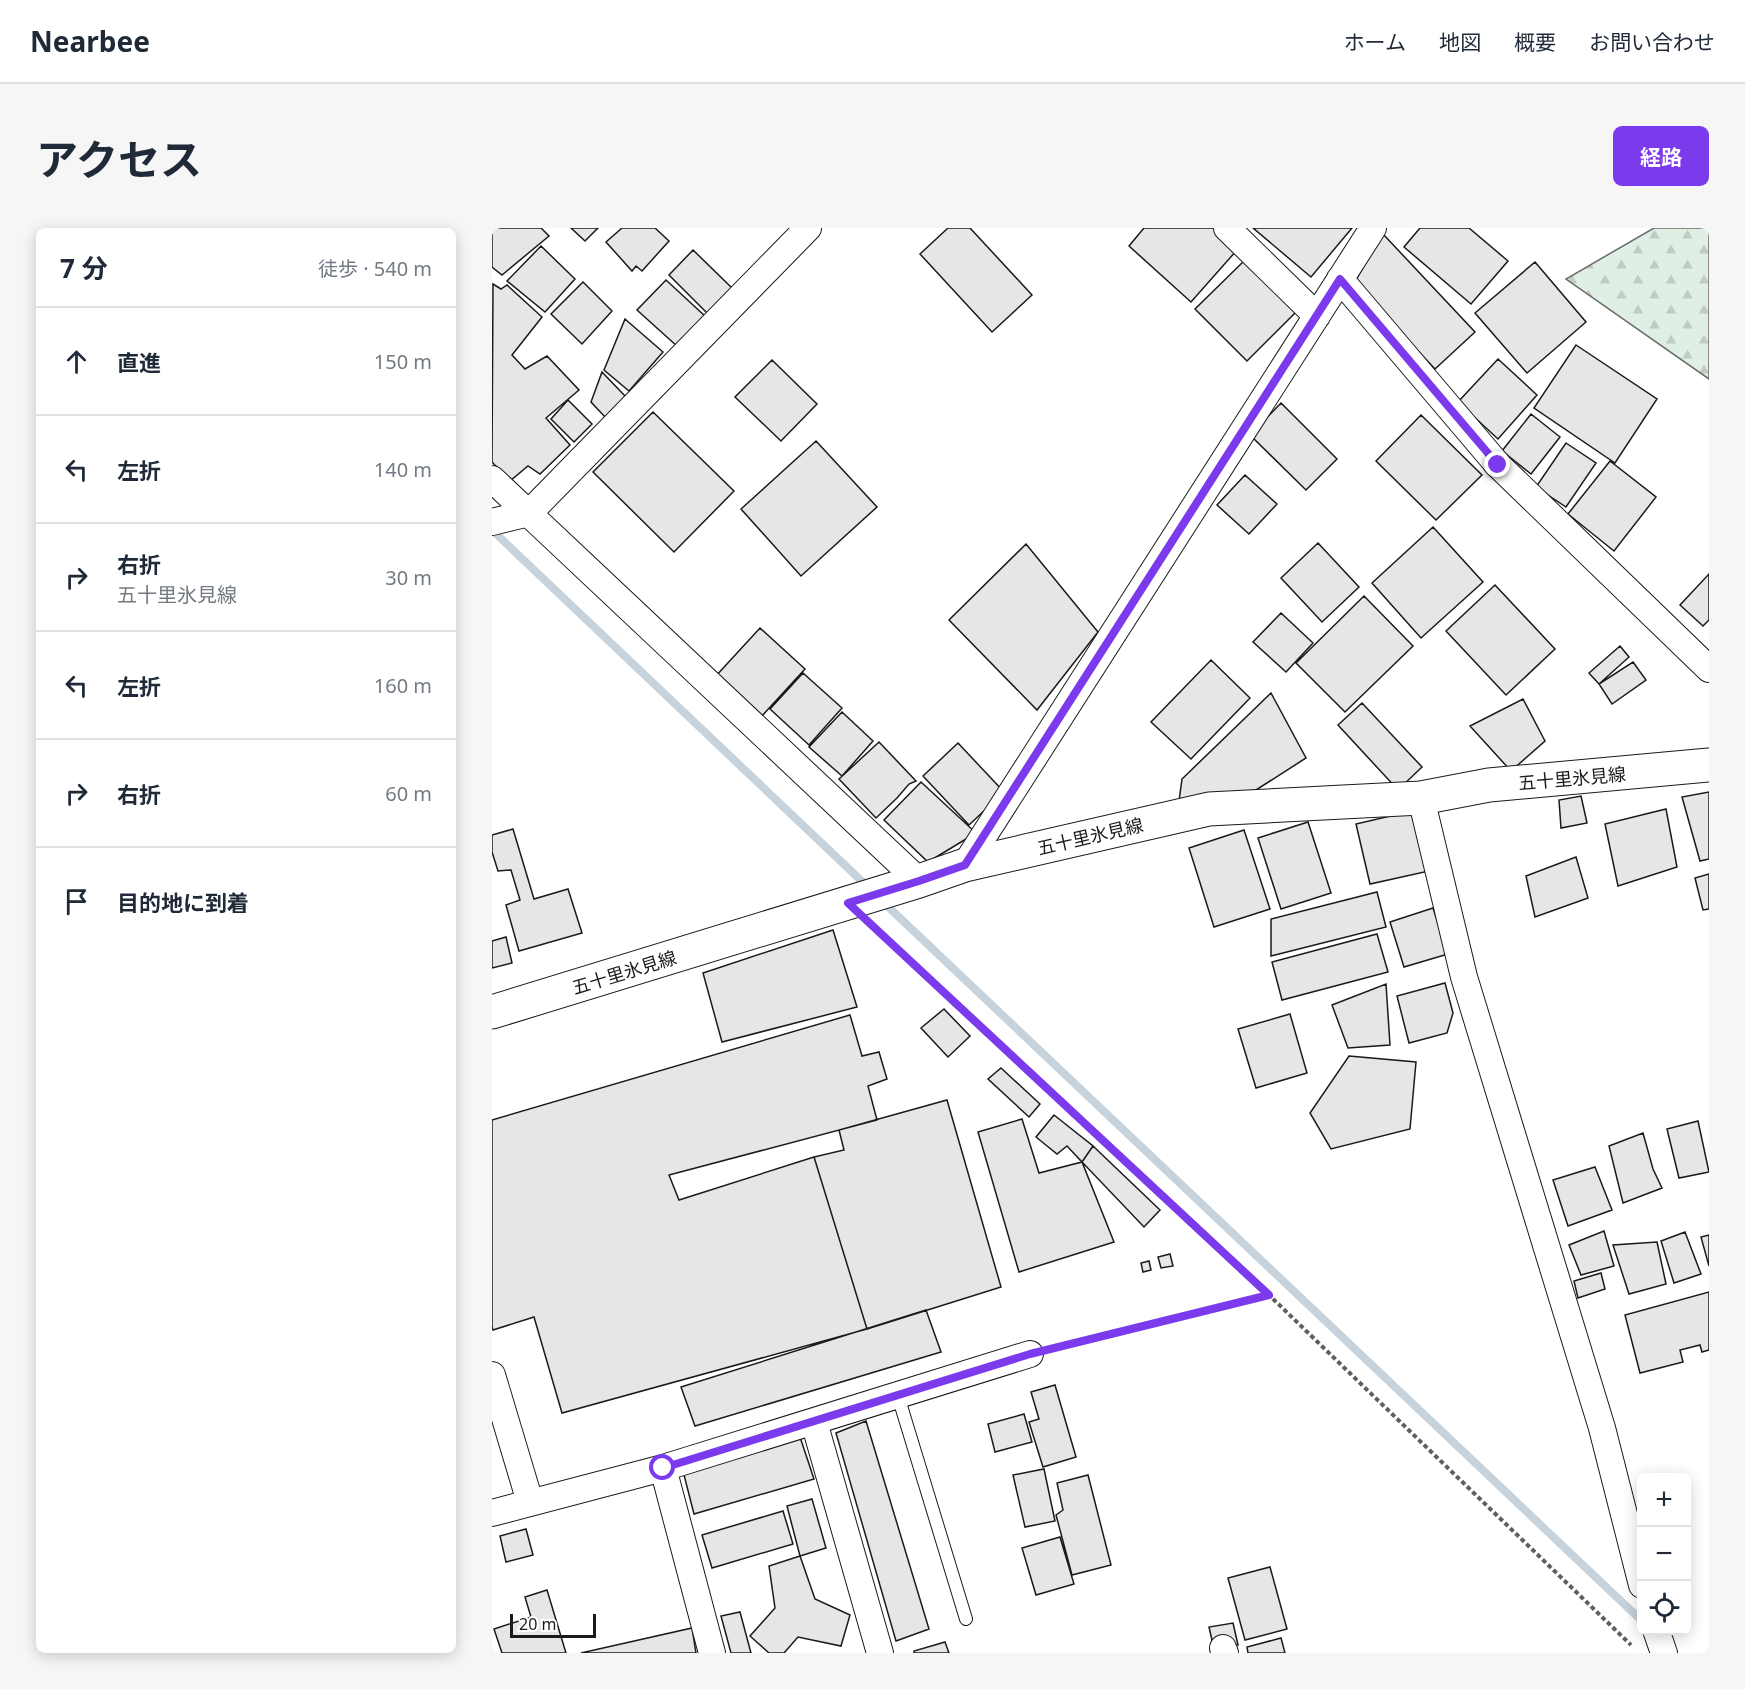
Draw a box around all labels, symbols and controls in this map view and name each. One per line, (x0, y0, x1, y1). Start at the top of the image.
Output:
text: Nearbee (30, 22, 150, 60)
text: ホーム (1344, 28, 1406, 56)
text: 地図 (1439, 28, 1481, 56)
text: 概要 (1514, 28, 1556, 56)
text: お問い合わせ (1589, 28, 1715, 56)
button: 経路 (1613, 126, 1709, 186)
text: アクセス (36, 130, 202, 187)
text: 7 分 (60, 250, 108, 286)
text: 徒歩 · 540 m (318, 255, 432, 282)
icon: ahead (60, 345, 93, 378)
text: 直進 (117, 347, 161, 377)
text: 150 m (374, 348, 432, 375)
route end (1484, 451, 1510, 477)
icon: left (60, 453, 93, 486)
text: 左折 (117, 455, 161, 485)
text: 140 m (374, 456, 432, 483)
text: 右折 (117, 549, 161, 579)
icon: right (60, 561, 93, 594)
text: 30 m (385, 564, 432, 591)
text: 五十里氷見線 (117, 581, 237, 608)
icon: left (60, 669, 93, 702)
text: 左折 (117, 671, 161, 701)
text: 160 m (374, 672, 432, 699)
street label: 五十里氷見線 (1517, 761, 1627, 795)
icon: right (60, 777, 93, 810)
text: 右折 (117, 779, 161, 809)
text: 60 m (385, 780, 432, 807)
street label: 五十里氷見線 (1035, 812, 1145, 860)
icon: arrive (60, 885, 93, 918)
text: 目的地に到着 (117, 887, 249, 917)
street label: 五十里氷見線 (569, 945, 679, 999)
route start (649, 1454, 675, 1480)
map controls (1637, 1473, 1691, 1635)
button: + (1637, 1473, 1691, 1527)
button: − (1637, 1527, 1691, 1581)
button: locate (1637, 1581, 1691, 1635)
scale bar (510, 1611, 596, 1638)
text: 20 m (519, 1613, 556, 1635)

